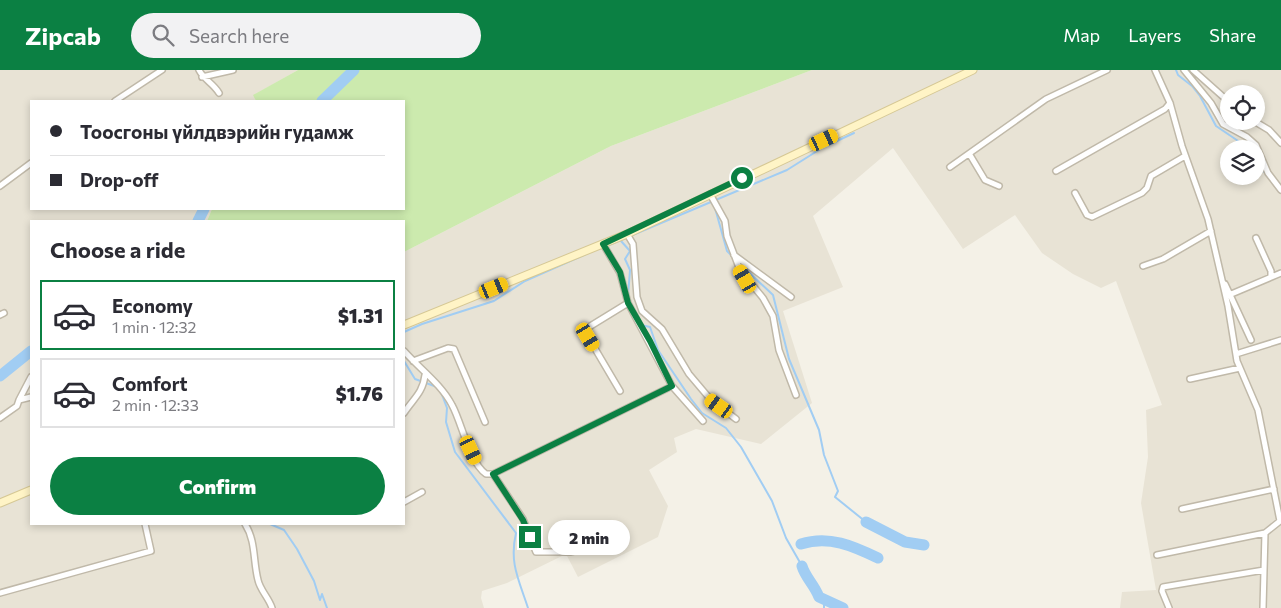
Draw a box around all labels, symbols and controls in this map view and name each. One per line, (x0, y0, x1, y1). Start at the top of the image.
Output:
search box (131, 13, 481, 58)
text: Zipcab (25, 21, 101, 50)
icon: search (149, 21, 177, 49)
text: Search here (189, 24, 289, 47)
text: Map (1063, 24, 1100, 46)
text: Layers (1128, 24, 1181, 46)
text: Share (1209, 24, 1256, 46)
map controls (1220, 85, 1265, 185)
button: locate (1220, 85, 1265, 130)
text: Тоосгоны үйлдвэрийн гудамж (80, 120, 354, 143)
car (807, 127, 840, 153)
button: layers (1220, 140, 1265, 185)
route start (731, 167, 753, 189)
text: Drop-off (80, 168, 159, 191)
text: Choose a ride (50, 236, 185, 263)
car (731, 262, 758, 296)
car (477, 275, 510, 301)
icon: car (52, 293, 97, 338)
text: Economy (112, 294, 193, 317)
text: $1.31 (338, 304, 383, 327)
text: 1 min · 12:32 (112, 317, 197, 336)
car (573, 320, 602, 354)
icon: car (52, 371, 97, 416)
text: Comfort (112, 372, 188, 395)
text: $1.76 (336, 382, 383, 405)
car (702, 391, 735, 421)
text: 2 min · 12:33 (112, 395, 199, 414)
car (457, 433, 484, 467)
button: Confirm (50, 457, 385, 515)
callout: 2 min (548, 520, 630, 554)
route end (519, 526, 541, 548)
text: 2 min (569, 528, 609, 547)

